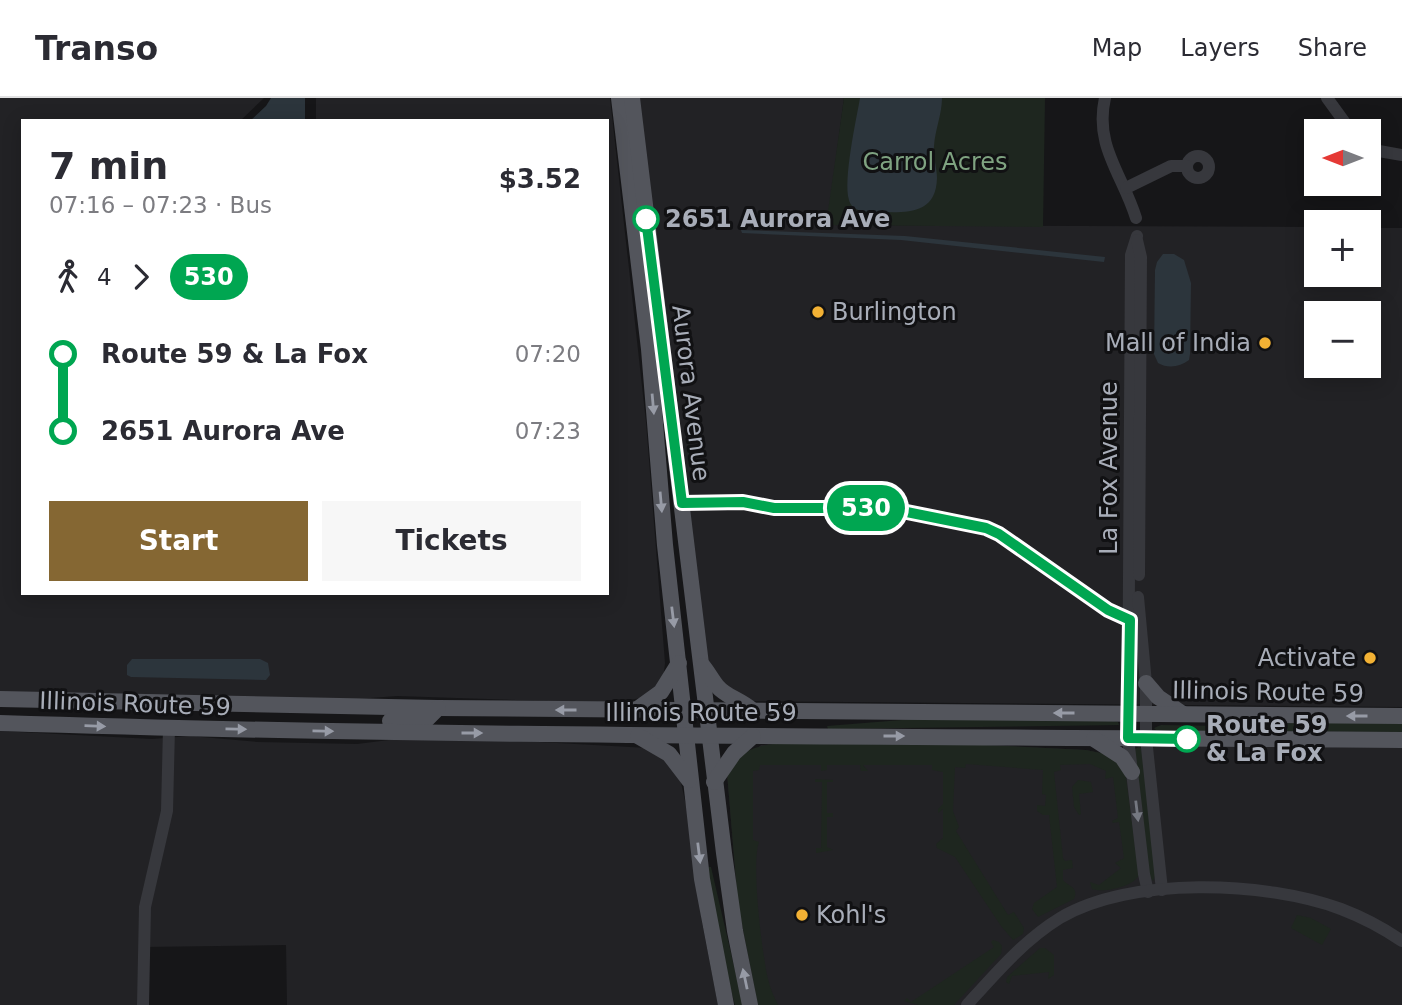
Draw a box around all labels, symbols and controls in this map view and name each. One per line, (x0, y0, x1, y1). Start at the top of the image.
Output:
text: Transo (35, 29, 158, 68)
text: Map (1092, 34, 1142, 62)
text: Layers (1180, 34, 1260, 62)
text: Share (1298, 34, 1367, 62)
north arrow (1304, 119, 1381, 196)
map controls (1304, 119, 1381, 378)
text: 7 min (49, 144, 168, 188)
park label: Carrol Acres (862, 148, 1008, 176)
text: $3.52 (499, 164, 581, 194)
text: 07:16 – 07:23 · Bus (49, 192, 272, 218)
place label: 2651 Aurora Ave (665, 205, 890, 233)
marker: 2651 Aurora Ave (633, 206, 659, 232)
button: + (1304, 210, 1381, 287)
icon: walk (49, 258, 87, 296)
icon: forward (122, 258, 160, 296)
text: 530 (184, 263, 234, 291)
text: 4 (97, 264, 112, 290)
place label: Burlington (832, 298, 957, 326)
button: − (1304, 301, 1381, 378)
street label: Aurora Avenue (666, 303, 716, 483)
marker: Burlington (810, 304, 826, 320)
place label: Mall of India (1105, 329, 1251, 357)
marker: Mall of India (1257, 335, 1273, 351)
text: Route 59 & La Fox (101, 339, 368, 369)
text: 07:20 (515, 341, 581, 367)
street label: La Fox Avenue (1095, 381, 1123, 555)
one-way arrow (648, 393, 659, 415)
text: 2651 Aurora Ave (101, 416, 345, 446)
text: 07:23 (515, 418, 581, 444)
line badge: 530 (826, 485, 906, 531)
one-way arrow (656, 491, 667, 513)
text: 530 (841, 494, 891, 522)
button: Start (49, 501, 308, 581)
button: Tickets (322, 501, 581, 581)
one-way arrow (668, 606, 679, 628)
place label: Activate (1258, 644, 1356, 672)
marker: Activate (1362, 650, 1378, 666)
street label: Illinois Route 59 (1172, 676, 1364, 708)
street label: Illinois Route 59 (39, 687, 231, 721)
street label: Illinois Route 59 (605, 699, 797, 727)
one-way arrow (554, 704, 576, 716)
one-way arrow (1053, 707, 1075, 719)
one-way arrow (1346, 710, 1368, 722)
place label: Route 59 & La Fox (1206, 711, 1328, 767)
one-way arrow (84, 720, 106, 731)
one-way arrow (225, 724, 247, 735)
one-way arrow (313, 725, 335, 736)
marker: Route 59 & La Fox (1174, 726, 1200, 752)
one-way arrow (461, 727, 483, 739)
one-way arrow (884, 730, 906, 742)
one-way arrow (1131, 800, 1142, 822)
one-way arrow (694, 842, 705, 864)
place label: Kohl's (816, 901, 886, 929)
marker: Kohl's (794, 907, 810, 923)
one-way arrow (739, 968, 750, 990)

